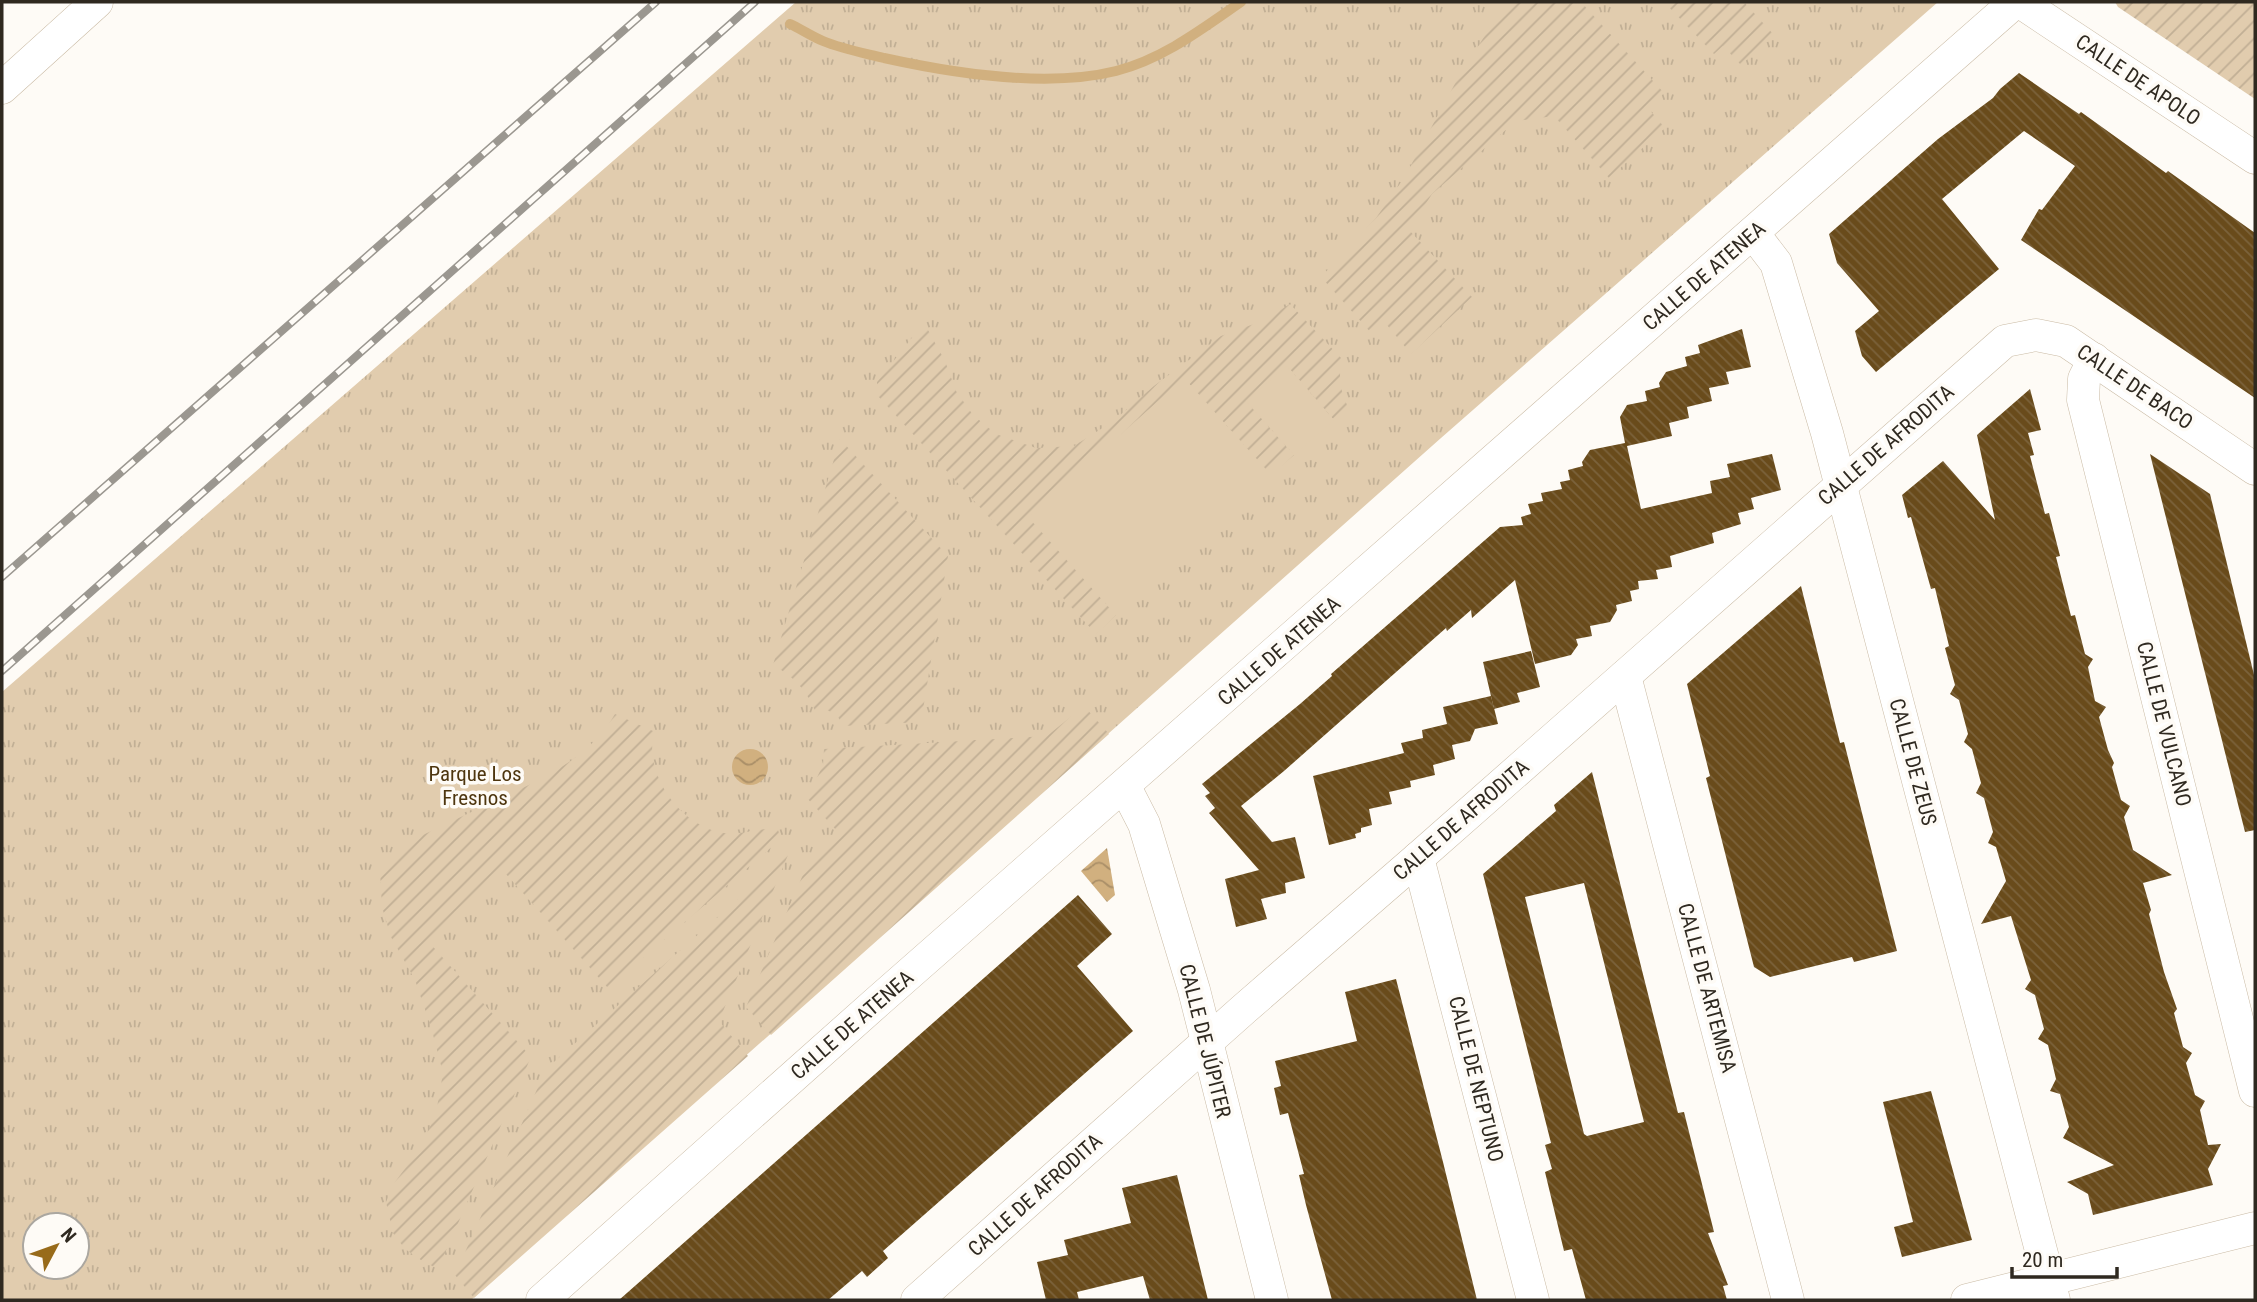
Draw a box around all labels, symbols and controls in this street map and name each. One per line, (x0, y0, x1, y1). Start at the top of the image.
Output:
street label: CALLE DE APOLO (2071, 30, 2205, 130)
street label: CALLE DE ATENEA (1638, 216, 1770, 336)
street label: CALLE DE BACO (2073, 339, 2197, 435)
street label: CALLE DE AFRODITA (1813, 380, 1959, 510)
street label: CALLE DE ATENEA (1213, 591, 1345, 711)
street label: CALLE DE VULCANO (2132, 639, 2196, 809)
street label: CALLE DE ZEUS (1885, 696, 1942, 828)
street label: CALLE DE AFRODITA (1388, 755, 1534, 885)
park label: Parque Los Fresnos (428, 762, 522, 810)
street label: CALLE DE ARTEMISA (1673, 901, 1741, 1075)
street label: CALLE DE JÚPITER (1174, 962, 1236, 1120)
street label: CALLE DE ATENEA (786, 965, 918, 1085)
street label: CALLE DE NEPTUNO (1444, 994, 1508, 1164)
street label: CALLE DE AFRODITA (963, 1129, 1107, 1261)
north arrow (21, 1211, 91, 1281)
text: N (56, 1223, 81, 1247)
scale bar (2012, 1236, 2117, 1280)
text: 20 m (2022, 1248, 2063, 1272)

